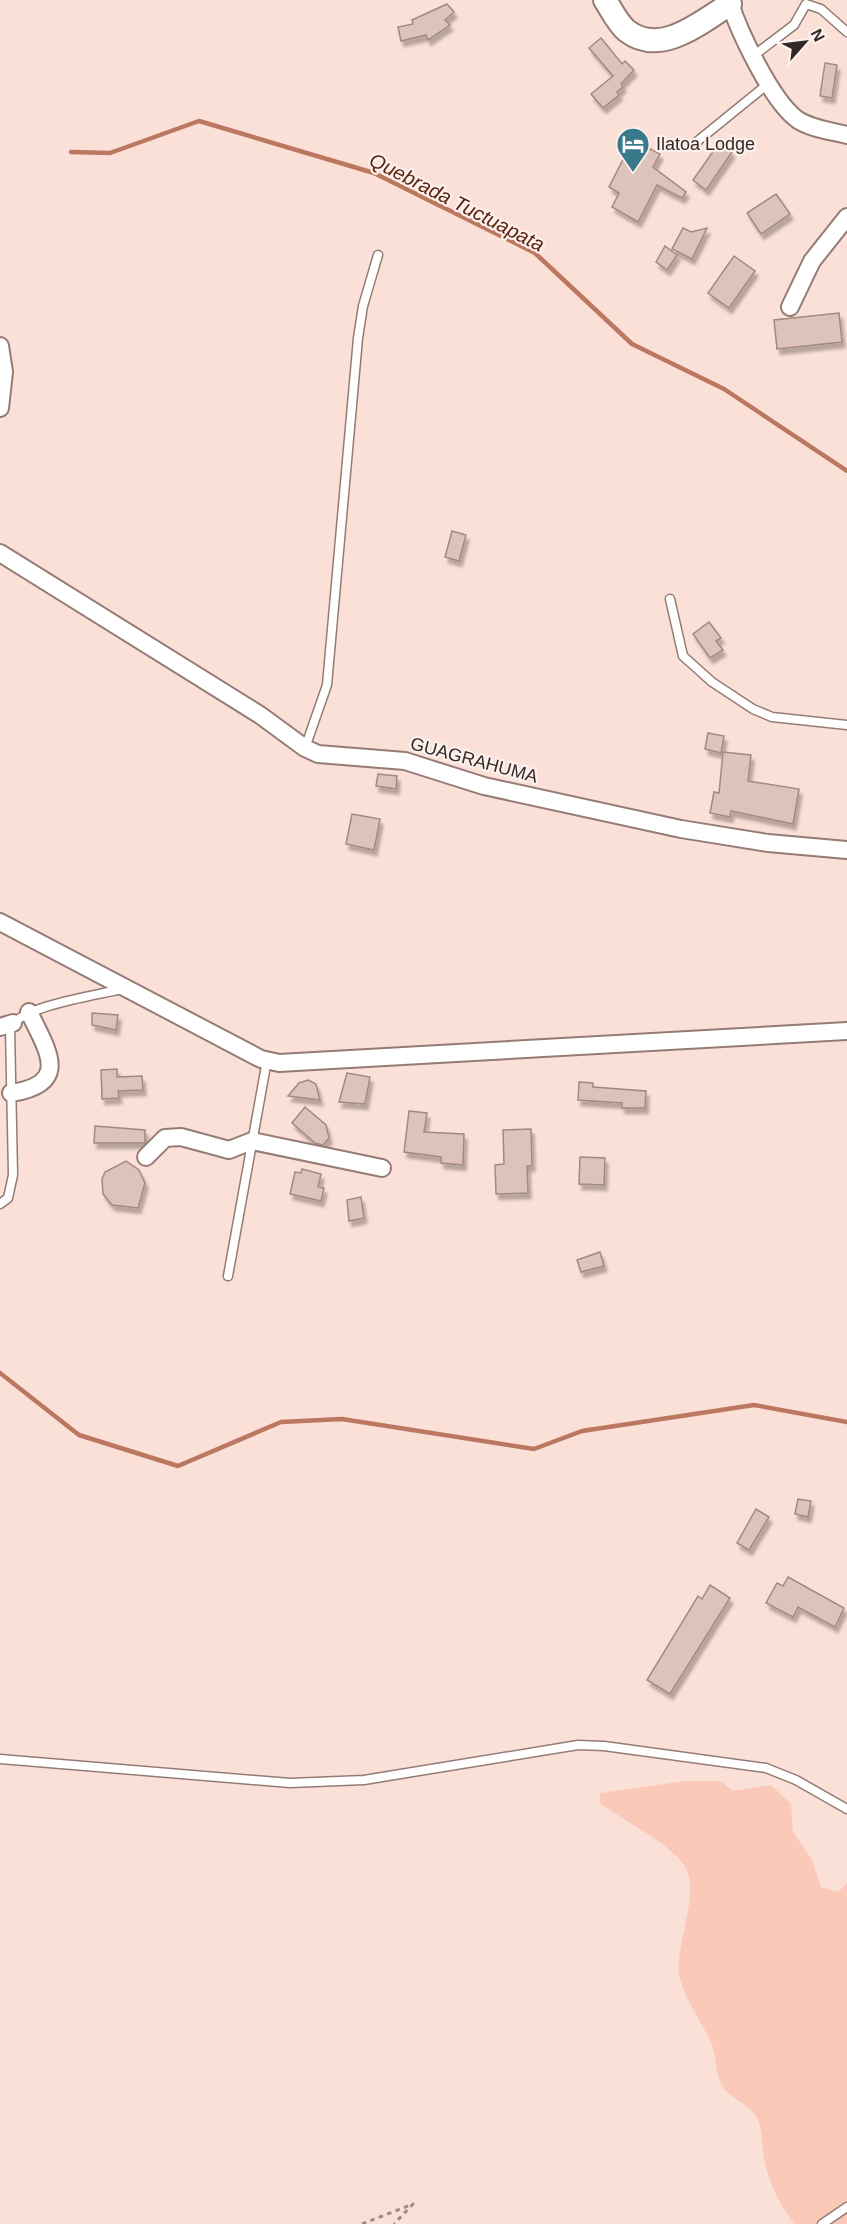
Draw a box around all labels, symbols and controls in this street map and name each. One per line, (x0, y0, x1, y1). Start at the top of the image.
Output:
north arrow (775, 12, 835, 72)
text: N (808, 26, 828, 44)
hotel icon: Ilatoa Lodge (615, 126, 651, 173)
place label: Ilatoa Lodge (656, 134, 755, 154)
water label: Quebrada Tuctuapata (366, 148, 548, 256)
street label: GUAGRAHUMA (408, 733, 540, 787)

